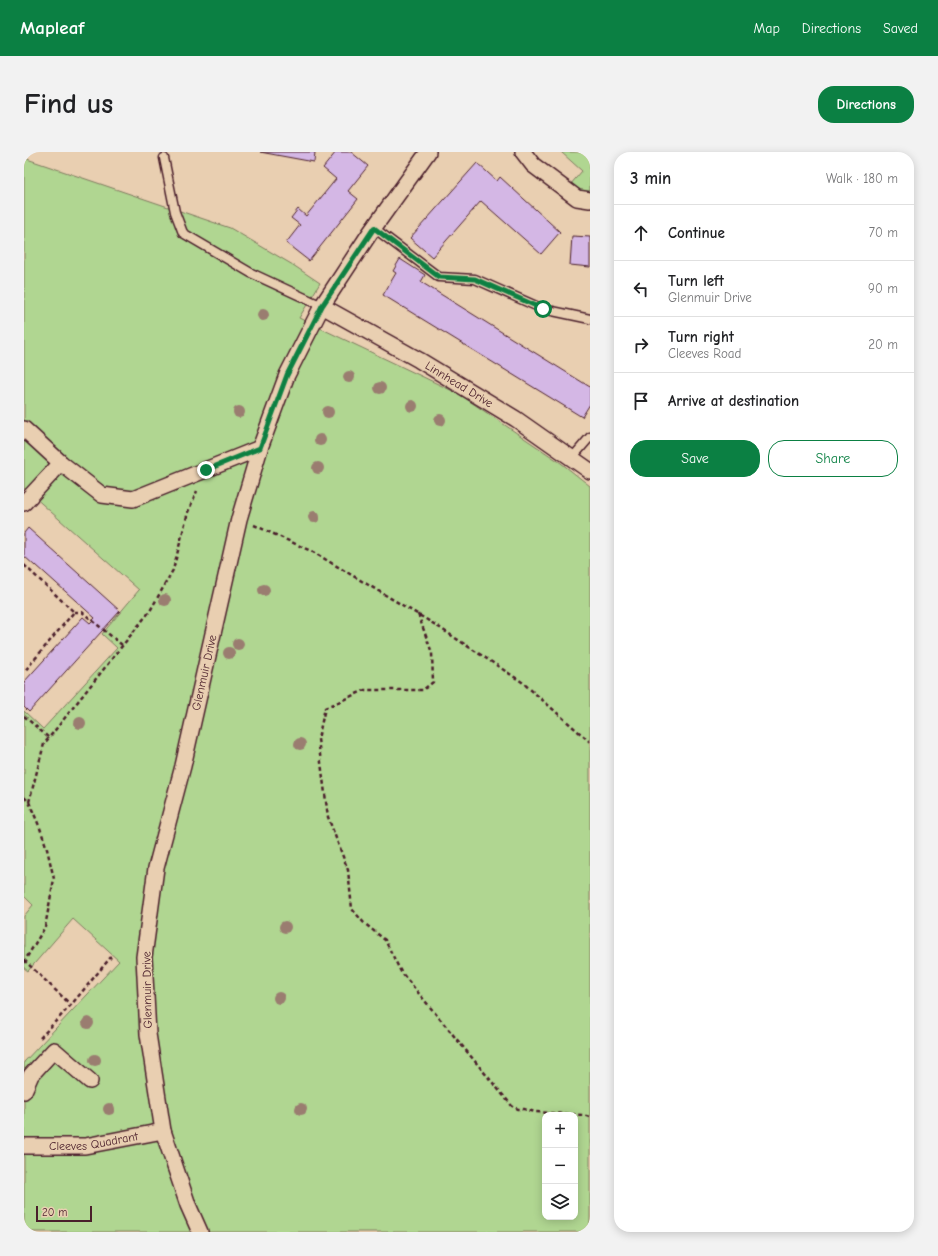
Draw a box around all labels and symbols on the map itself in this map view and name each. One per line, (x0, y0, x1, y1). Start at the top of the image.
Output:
route start (534, 300, 552, 318)
street label: Linnhead Drive (423, 358, 496, 410)
route end (197, 461, 215, 479)
street label: Glenmuir Drive (189, 633, 220, 712)
street label: Glenmuir Drive (139, 951, 155, 1029)
street label: Cleeves Quadrant (49, 1129, 140, 1153)
scale bar (36, 1204, 92, 1223)

